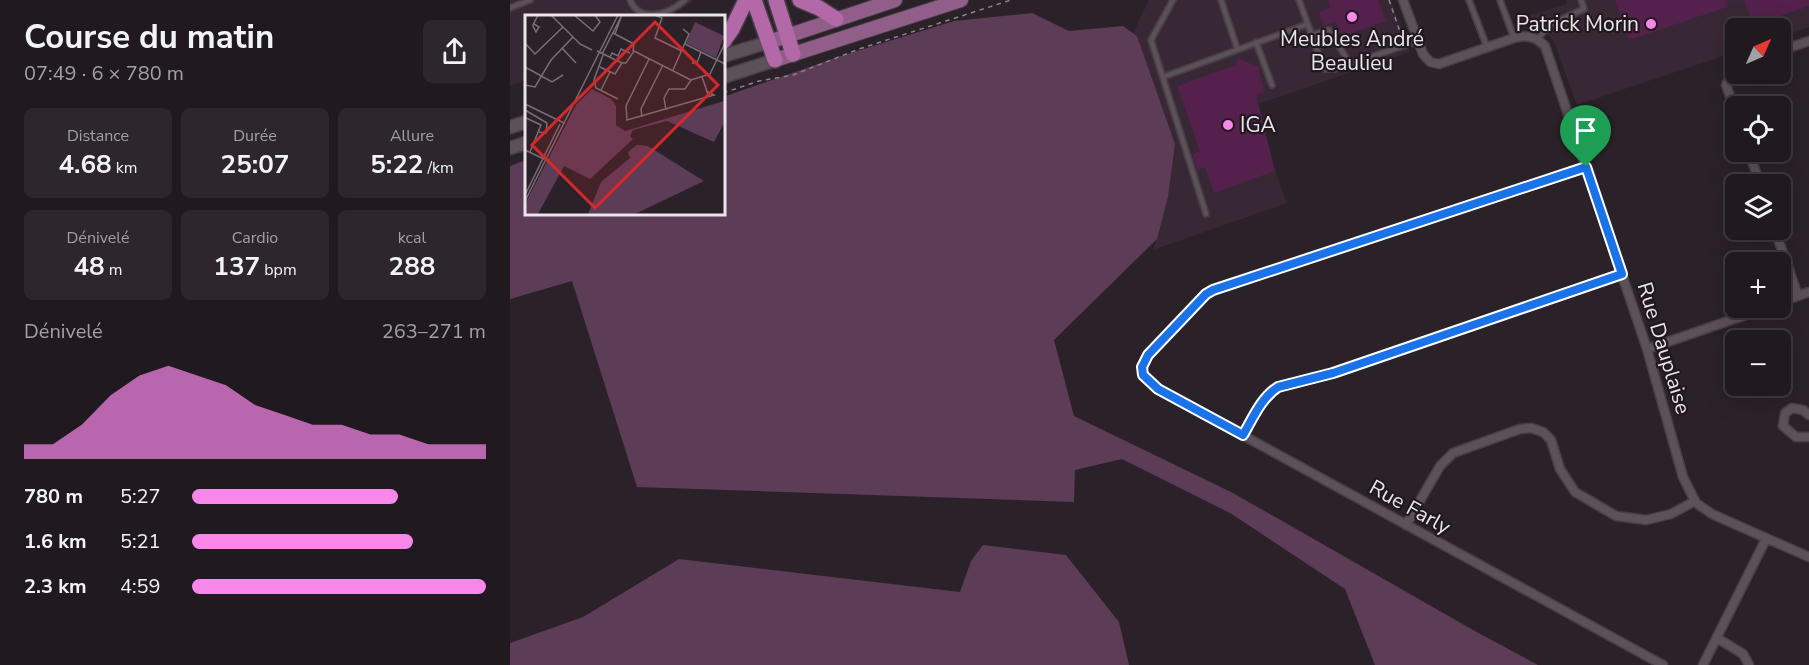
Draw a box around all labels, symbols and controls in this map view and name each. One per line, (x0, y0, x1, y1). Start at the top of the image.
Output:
marker: Meubles André Beaulieu (1345, 10, 1359, 24)
place label: Patrick Morin (1516, 10, 1639, 38)
text: Course du matin (24, 15, 274, 60)
inset map (525, 15, 724, 214)
marker: Patrick Morin (1644, 17, 1658, 31)
north arrow (1725, 18, 1791, 84)
map controls (1725, 18, 1791, 396)
button: share (423, 20, 486, 83)
place label: Meubles André Beaulieu (1280, 25, 1424, 77)
text: 07:49 · 6 × 780 m (24, 60, 184, 87)
button: locate (1725, 96, 1791, 162)
pin (1560, 105, 1611, 167)
place label: IGA (1240, 111, 1276, 139)
icon: arrive (1569, 114, 1602, 147)
marker: IGA (1221, 118, 1235, 132)
text: Distance (67, 125, 129, 147)
text: Durée (233, 125, 277, 147)
text: Allure (390, 125, 434, 147)
text: 4.68 (58, 147, 112, 182)
text: 25:07 (221, 147, 289, 182)
text: 5:22 (370, 147, 423, 182)
text: km (112, 157, 138, 179)
text: /km (423, 157, 454, 179)
button: layers (1725, 174, 1791, 240)
text: Dénivelé (67, 227, 130, 249)
text: Cardio (232, 227, 278, 249)
text: kcal (398, 227, 426, 249)
text: 48 (73, 249, 105, 284)
text: 137 (213, 249, 260, 284)
text: 288 (389, 249, 435, 284)
button: + (1725, 252, 1791, 318)
text: m (105, 259, 123, 281)
text: bpm (260, 259, 297, 281)
street label: Rue Dauplaise (1631, 279, 1697, 417)
text: Dénivelé (24, 318, 103, 345)
text: 263–271 m (382, 318, 486, 345)
button: − (1725, 330, 1791, 396)
street label: Rue Farly (1364, 473, 1456, 541)
text: 780 m (24, 483, 83, 510)
text: 5:27 (120, 483, 161, 510)
text: 1.6 km (24, 528, 87, 555)
text: 5:21 (120, 528, 161, 555)
text: 2.3 km (24, 573, 87, 600)
text: 4:59 (120, 573, 161, 600)

